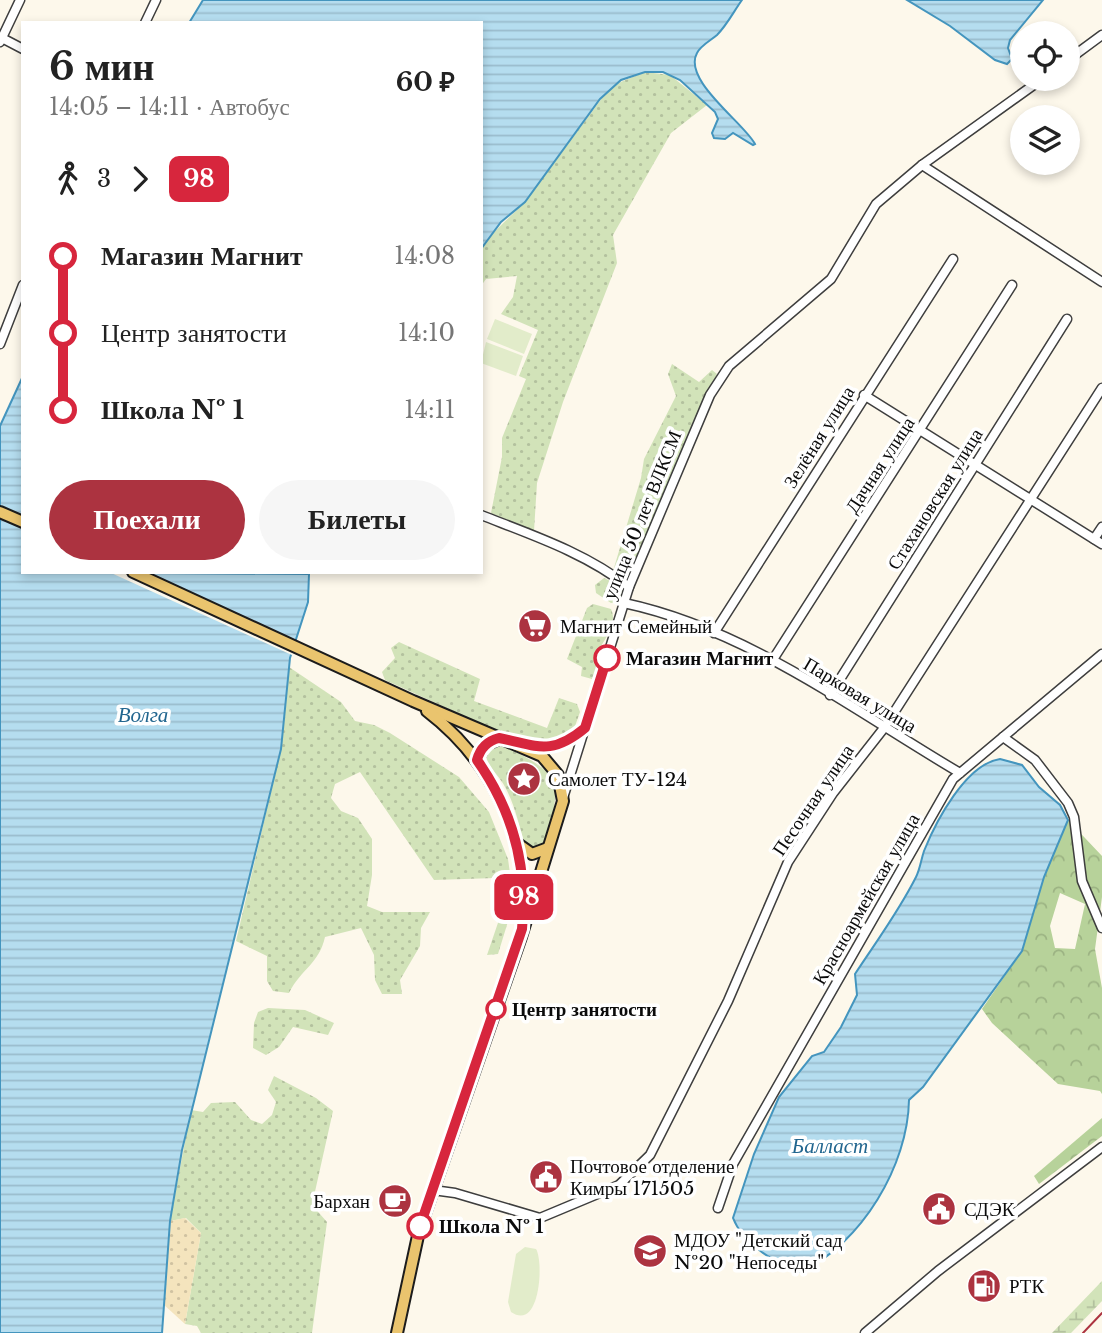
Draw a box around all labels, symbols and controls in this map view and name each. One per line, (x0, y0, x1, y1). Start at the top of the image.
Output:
map controls (1010, 21, 1080, 175)
button: locate (1010, 21, 1080, 91)
text: 6 мин (49, 43, 154, 90)
text: 60 ₽ (396, 66, 455, 98)
text: 14:05 – 14:11 · Автобус (49, 93, 290, 121)
button: layers (1010, 105, 1080, 175)
icon: walk (49, 160, 87, 198)
icon: forward (121, 160, 159, 198)
text: 98 (183, 164, 215, 193)
text: 3 (97, 165, 111, 193)
text: Магазин Магнит (101, 240, 303, 272)
text: 14:08 (394, 242, 455, 270)
text: Центр занятости (101, 317, 287, 349)
text: 14:10 (398, 319, 455, 347)
street label: Зелёная улица (779, 381, 860, 492)
text: Школа № 1 (101, 394, 244, 426)
text: 14:11 (404, 396, 455, 424)
street label: Дачная улица (840, 412, 920, 517)
street label: Стахановская улица (882, 424, 988, 574)
street label: улица 50 лет ВЛКСМ (598, 427, 687, 603)
button: Поехали (49, 480, 245, 560)
button: Билеты (259, 480, 455, 560)
supermarket icon: Магнит Семейный (516, 607, 554, 645)
place label: Магнит Семейный (560, 615, 712, 638)
marker: Магазин Магнит (594, 645, 620, 671)
place label: Магазин Магнит (626, 647, 774, 670)
street label: Парковая улица (799, 652, 921, 738)
water label: Волга (118, 702, 168, 728)
street label: Песочная улица (767, 739, 859, 860)
place icon: Самолет ТУ-124 (505, 760, 543, 798)
place label: Самолет ТУ-124 (548, 768, 687, 791)
street label: Красноармейская улица (808, 809, 925, 989)
line badge: 98 (492, 874, 556, 920)
text: 98 (508, 882, 540, 911)
place label: Центр занятости (512, 998, 657, 1021)
marker: Центр занятости (486, 999, 506, 1019)
water label: Балласт (791, 1133, 868, 1159)
place label: Почтовое отделение Кимры 171505 (570, 1155, 734, 1200)
public building icon: Почтовое отделение Кимры 171505 (527, 1158, 565, 1196)
cafe icon: Бархан (376, 1182, 414, 1220)
place label: Бархан (313, 1190, 370, 1213)
public building icon: СДЭК (920, 1190, 958, 1228)
place label: СДЭК (964, 1198, 1015, 1221)
marker: Школа № 1 (407, 1213, 433, 1239)
place label: Школа № 1 (439, 1215, 544, 1238)
place label: МДОУ "Детский сад №20 "Непоседы" (674, 1229, 843, 1274)
school or university icon: МДОУ "Детский сад №20 "Непоседы" (631, 1232, 669, 1270)
fuel station icon: РТК (965, 1267, 1003, 1305)
place label: РТК (1009, 1275, 1044, 1298)

